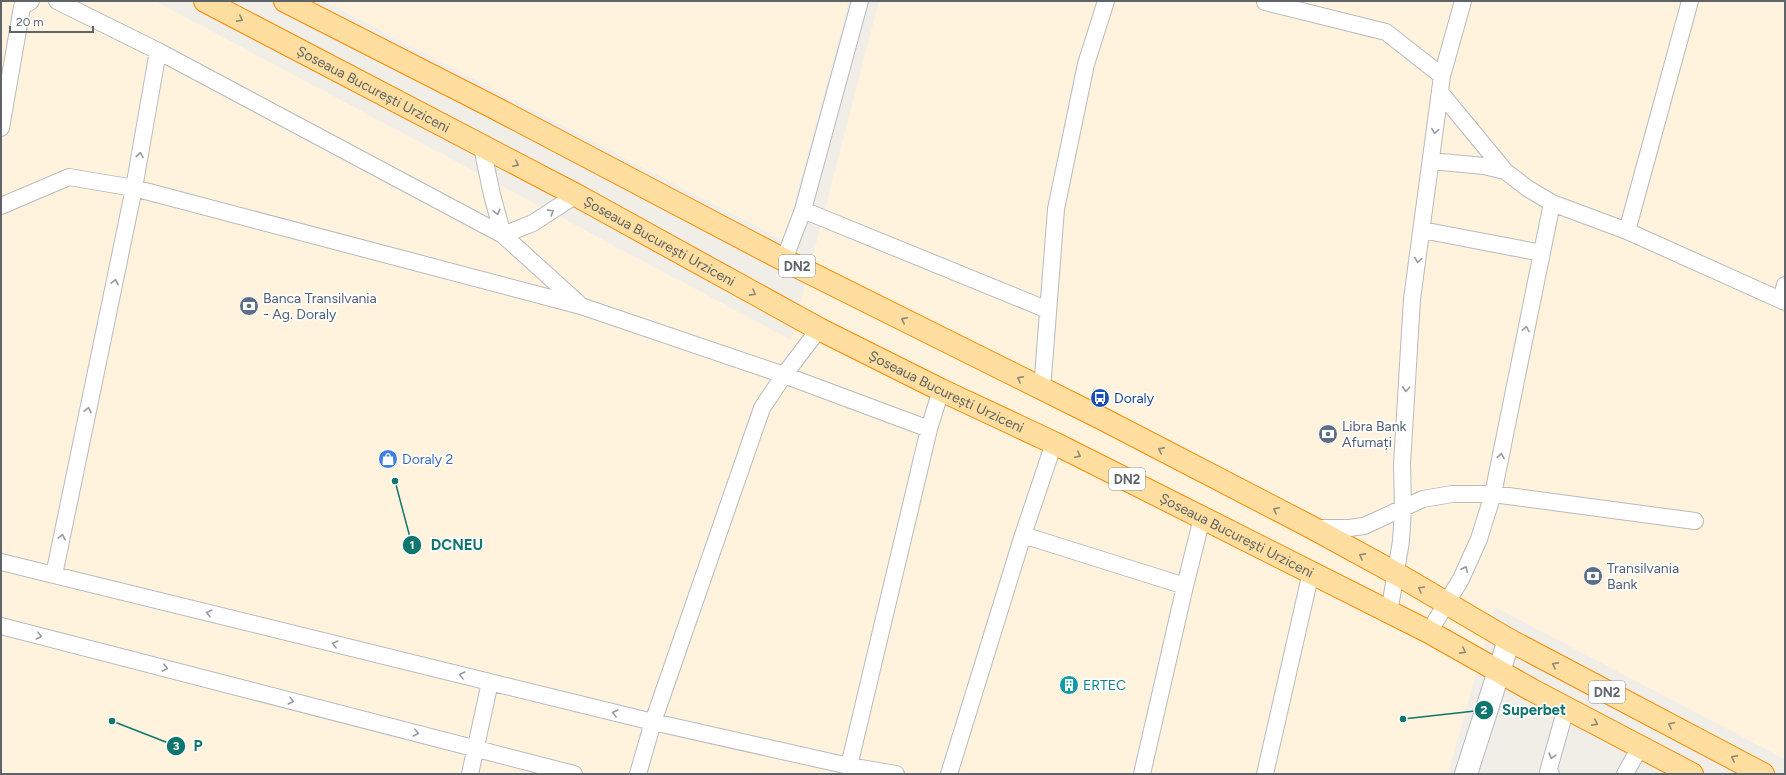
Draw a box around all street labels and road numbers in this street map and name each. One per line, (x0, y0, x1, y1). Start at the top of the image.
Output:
street label: Șoseaua București Urziceni (294, 42, 453, 136)
street label: Șoseaua București Urziceni (581, 193, 738, 290)
road number: DN2 (779, 255, 815, 277)
street label: Șoseaua București Urziceni (866, 347, 1026, 437)
road number: DN2 (1109, 468, 1145, 490)
street label: Șoseaua București Urziceni (1157, 490, 1316, 581)
road number: DN2 (1589, 681, 1625, 703)

